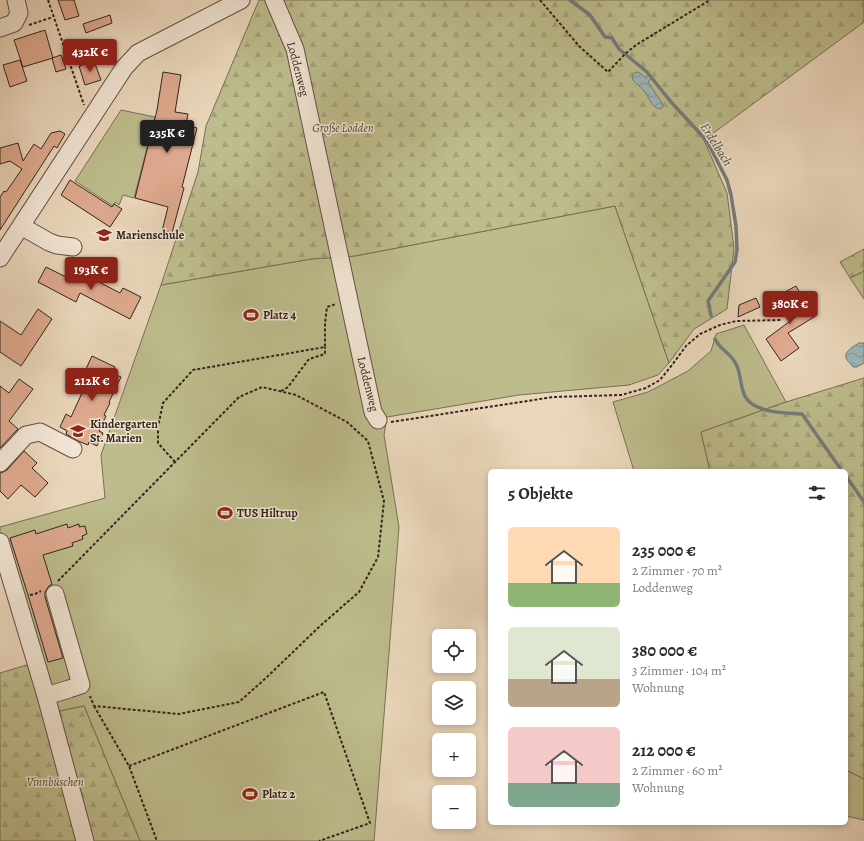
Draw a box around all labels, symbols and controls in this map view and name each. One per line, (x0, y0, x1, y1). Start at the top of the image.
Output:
pin: 432K € (57, 39, 123, 73)
street label: Loddenweg (283, 40, 313, 98)
text: 432K € (72, 43, 108, 60)
water label: Erdelbach (697, 119, 737, 169)
pin: 235K € (134, 120, 200, 154)
park label: Große Lodden (312, 120, 374, 136)
text: 235K € (149, 124, 185, 141)
school or university icon: Marienschule (95, 226, 113, 244)
place label: Marienschule (116, 227, 185, 243)
pin: 193K € (58, 257, 124, 291)
text: 193K € (74, 261, 108, 278)
pin: 380K € (757, 291, 823, 325)
text: 380K € (772, 295, 808, 312)
sports icon: Platz 4 (242, 306, 260, 324)
place label: Platz 4 (263, 307, 296, 323)
street label: Loddenweg (353, 355, 383, 413)
pin: 212K € (59, 368, 125, 402)
text: 212K € (74, 372, 110, 389)
place label: Kindergarten St. Marien (90, 416, 158, 446)
school or university icon: Kindergarten St. Marien (69, 422, 87, 440)
text: 5 Objekte (508, 482, 573, 505)
icon: filters (806, 482, 828, 504)
sports icon: TUS Hiltrup (216, 504, 234, 522)
place label: TUS Hiltrup (237, 505, 298, 521)
text: 235 000 € (632, 539, 696, 562)
icon: home (540, 543, 588, 591)
text: 2 Zimmer · 70 m² (632, 562, 722, 579)
text: Loddenweg (632, 579, 693, 596)
map controls (432, 629, 476, 829)
button: locate (432, 629, 476, 673)
text: 380 000 € (632, 639, 697, 662)
icon: home (540, 643, 588, 691)
text: 3 Zimmer · 104 m² (632, 662, 726, 679)
text: Wohnung (632, 679, 684, 696)
button: layers (432, 681, 476, 725)
button: + (432, 733, 476, 777)
text: 212 000 € (632, 739, 696, 762)
icon: home (540, 743, 588, 791)
text: 2 Zimmer · 60 m² (632, 762, 723, 779)
park label: Vinnbüschen (26, 774, 84, 790)
text: Wohnung (632, 779, 684, 796)
sports icon: Platz 2 (241, 785, 259, 803)
button: − (432, 785, 476, 829)
place label: Platz 2 (262, 786, 295, 802)

